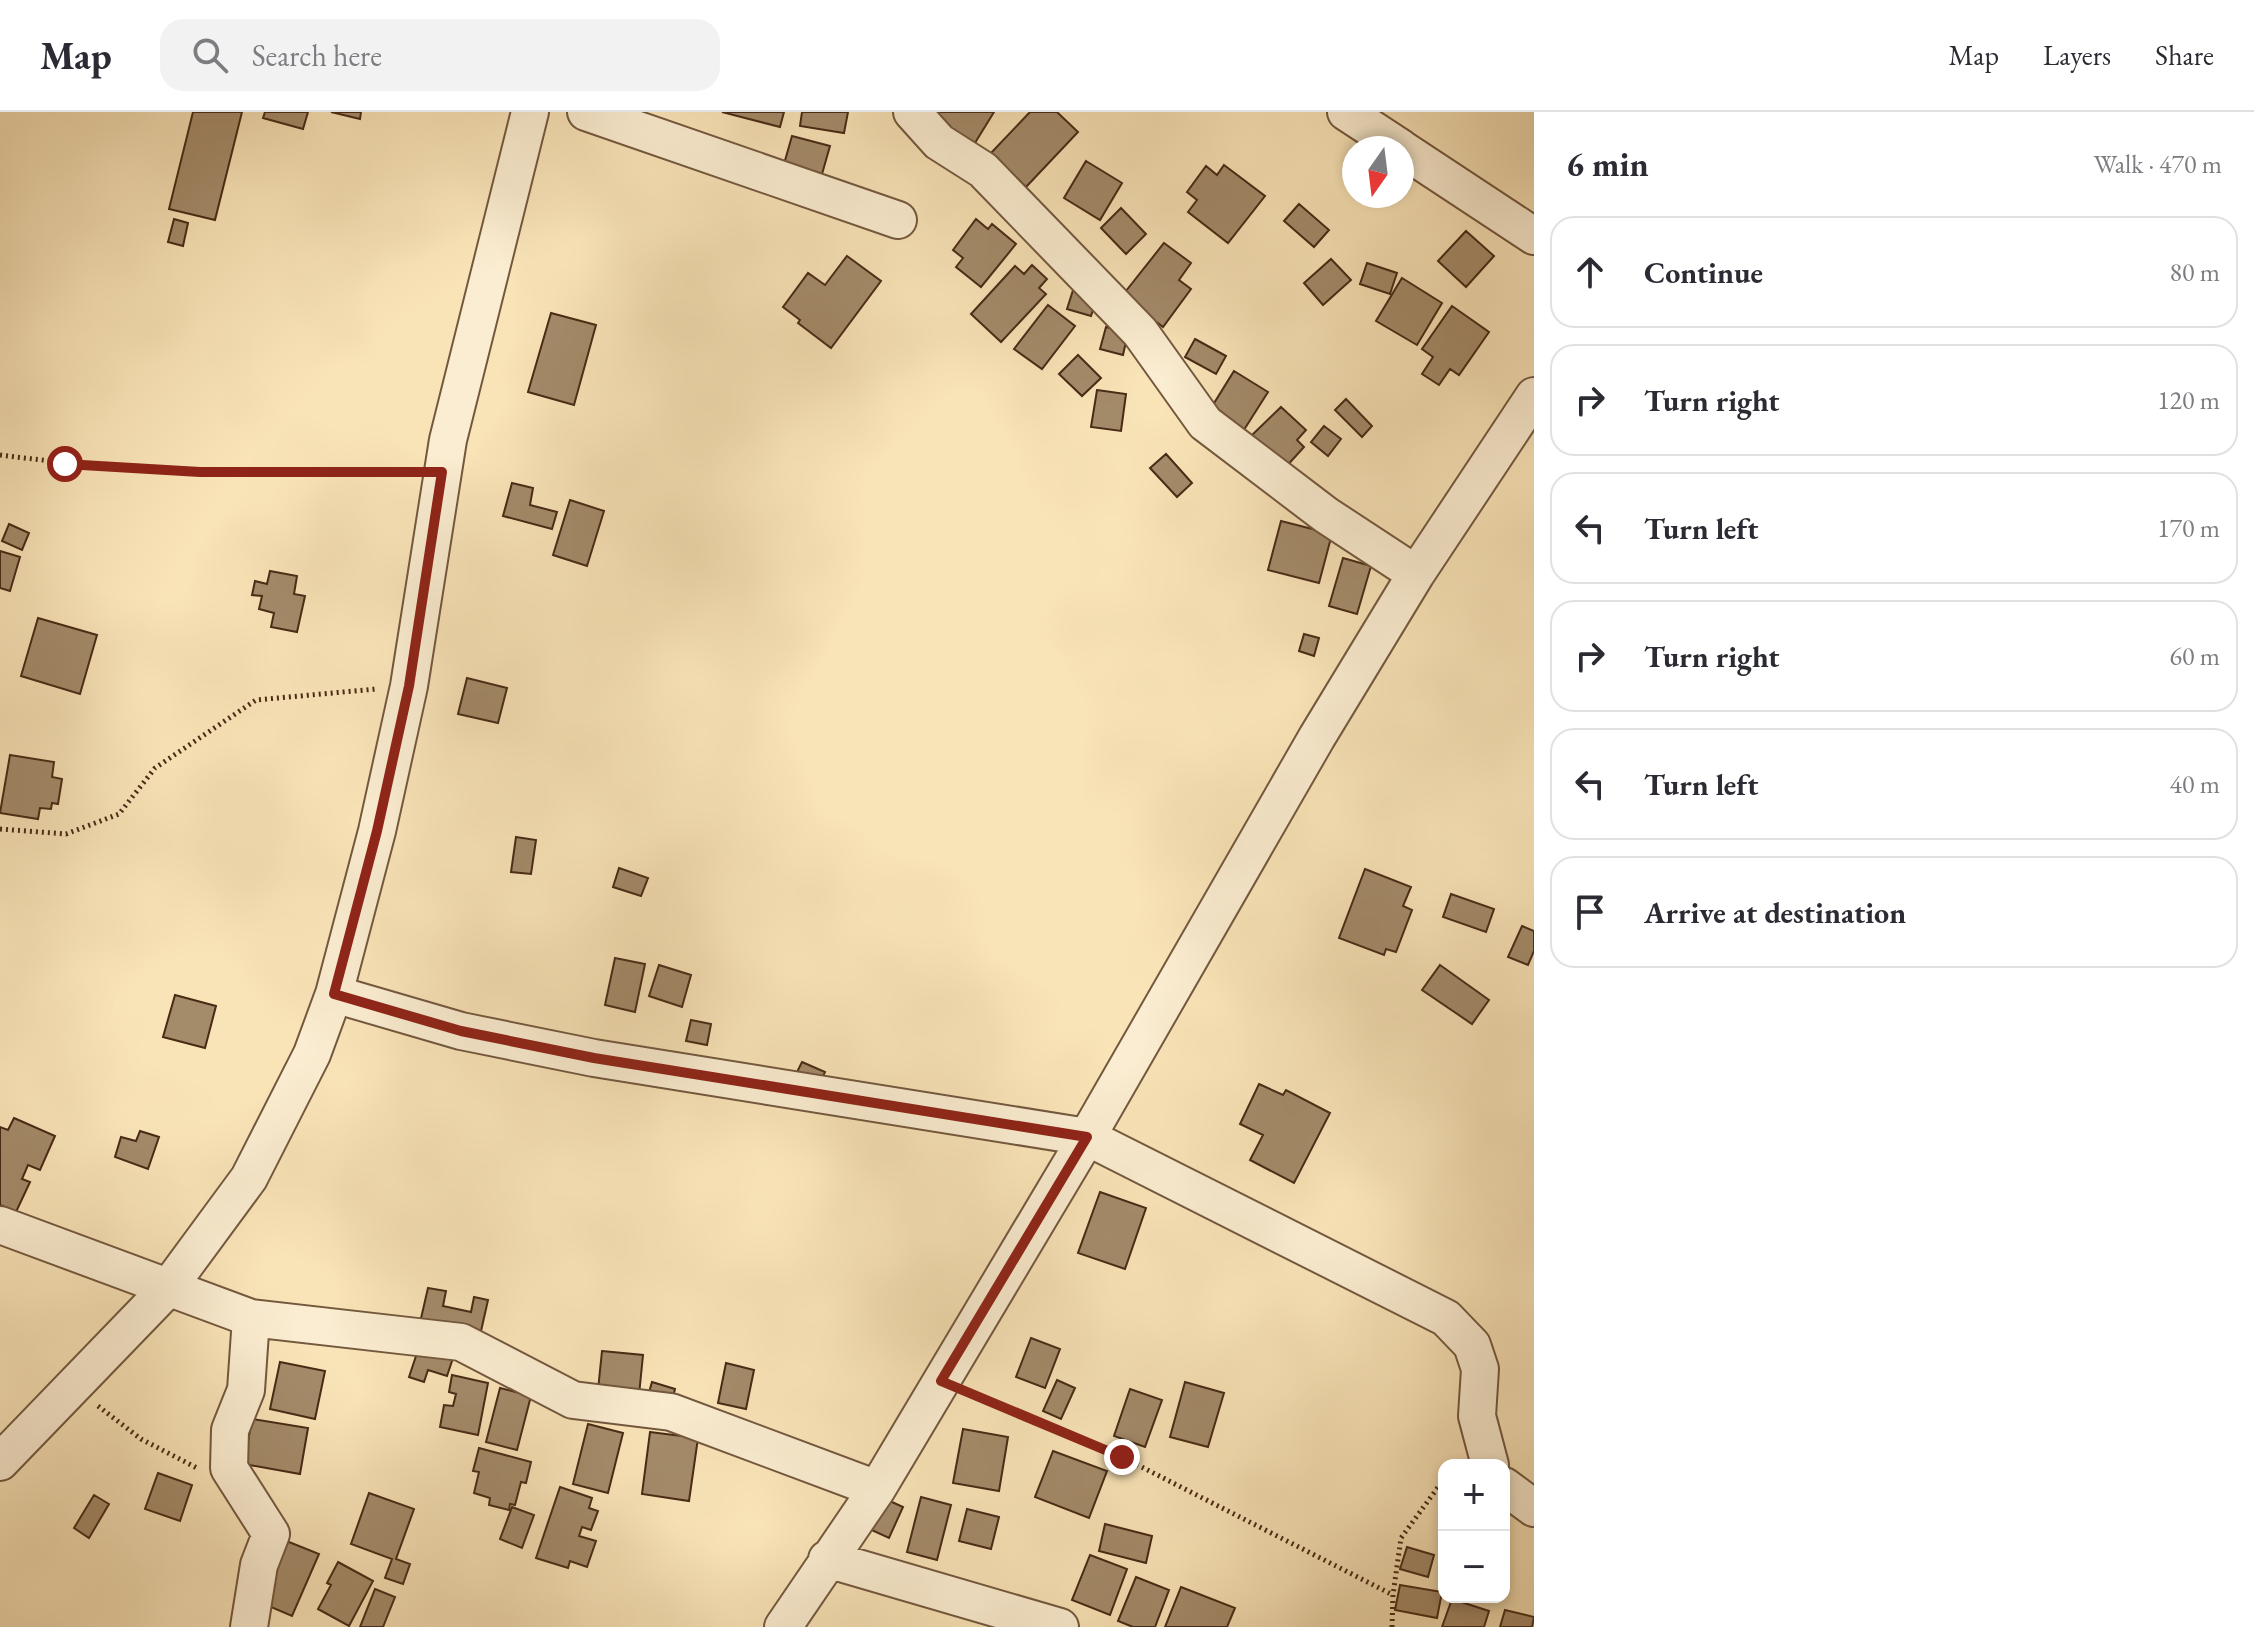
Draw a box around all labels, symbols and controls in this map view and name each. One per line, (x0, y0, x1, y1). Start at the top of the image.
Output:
search box (160, 19, 720, 91)
text: Map (40, 31, 112, 80)
icon: search (188, 33, 232, 77)
text: Search here (252, 36, 382, 75)
text: Map (1949, 37, 1999, 73)
text: Layers (2043, 37, 2111, 73)
text: Share (2155, 37, 2214, 73)
north arrow (1342, 136, 1414, 208)
text: 6 min (1566, 142, 1649, 186)
text: Walk · 470 m (2094, 147, 2222, 181)
icon: ahead (1568, 250, 1612, 294)
text: Continue (1644, 253, 1763, 292)
text: 80 m (2170, 255, 2220, 289)
icon: right (1568, 378, 1612, 422)
text: Turn right (1644, 381, 1780, 420)
text: 120 m (2157, 383, 2220, 417)
route start (47, 446, 83, 482)
icon: left (1568, 506, 1612, 550)
text: Turn left (1644, 509, 1758, 548)
text: 170 m (2157, 511, 2220, 545)
icon: right (1568, 634, 1612, 678)
text: Turn right (1644, 637, 1780, 676)
text: 60 m (2170, 639, 2220, 673)
icon: left (1568, 762, 1612, 806)
text: Turn left (1644, 765, 1758, 804)
text: 40 m (2170, 767, 2220, 801)
icon: arrive (1568, 890, 1612, 934)
text: Arrive at destination (1644, 893, 1906, 932)
route end (1104, 1439, 1140, 1475)
map controls (1438, 1459, 1510, 1603)
button: + (1438, 1459, 1510, 1531)
button: − (1438, 1531, 1510, 1603)

